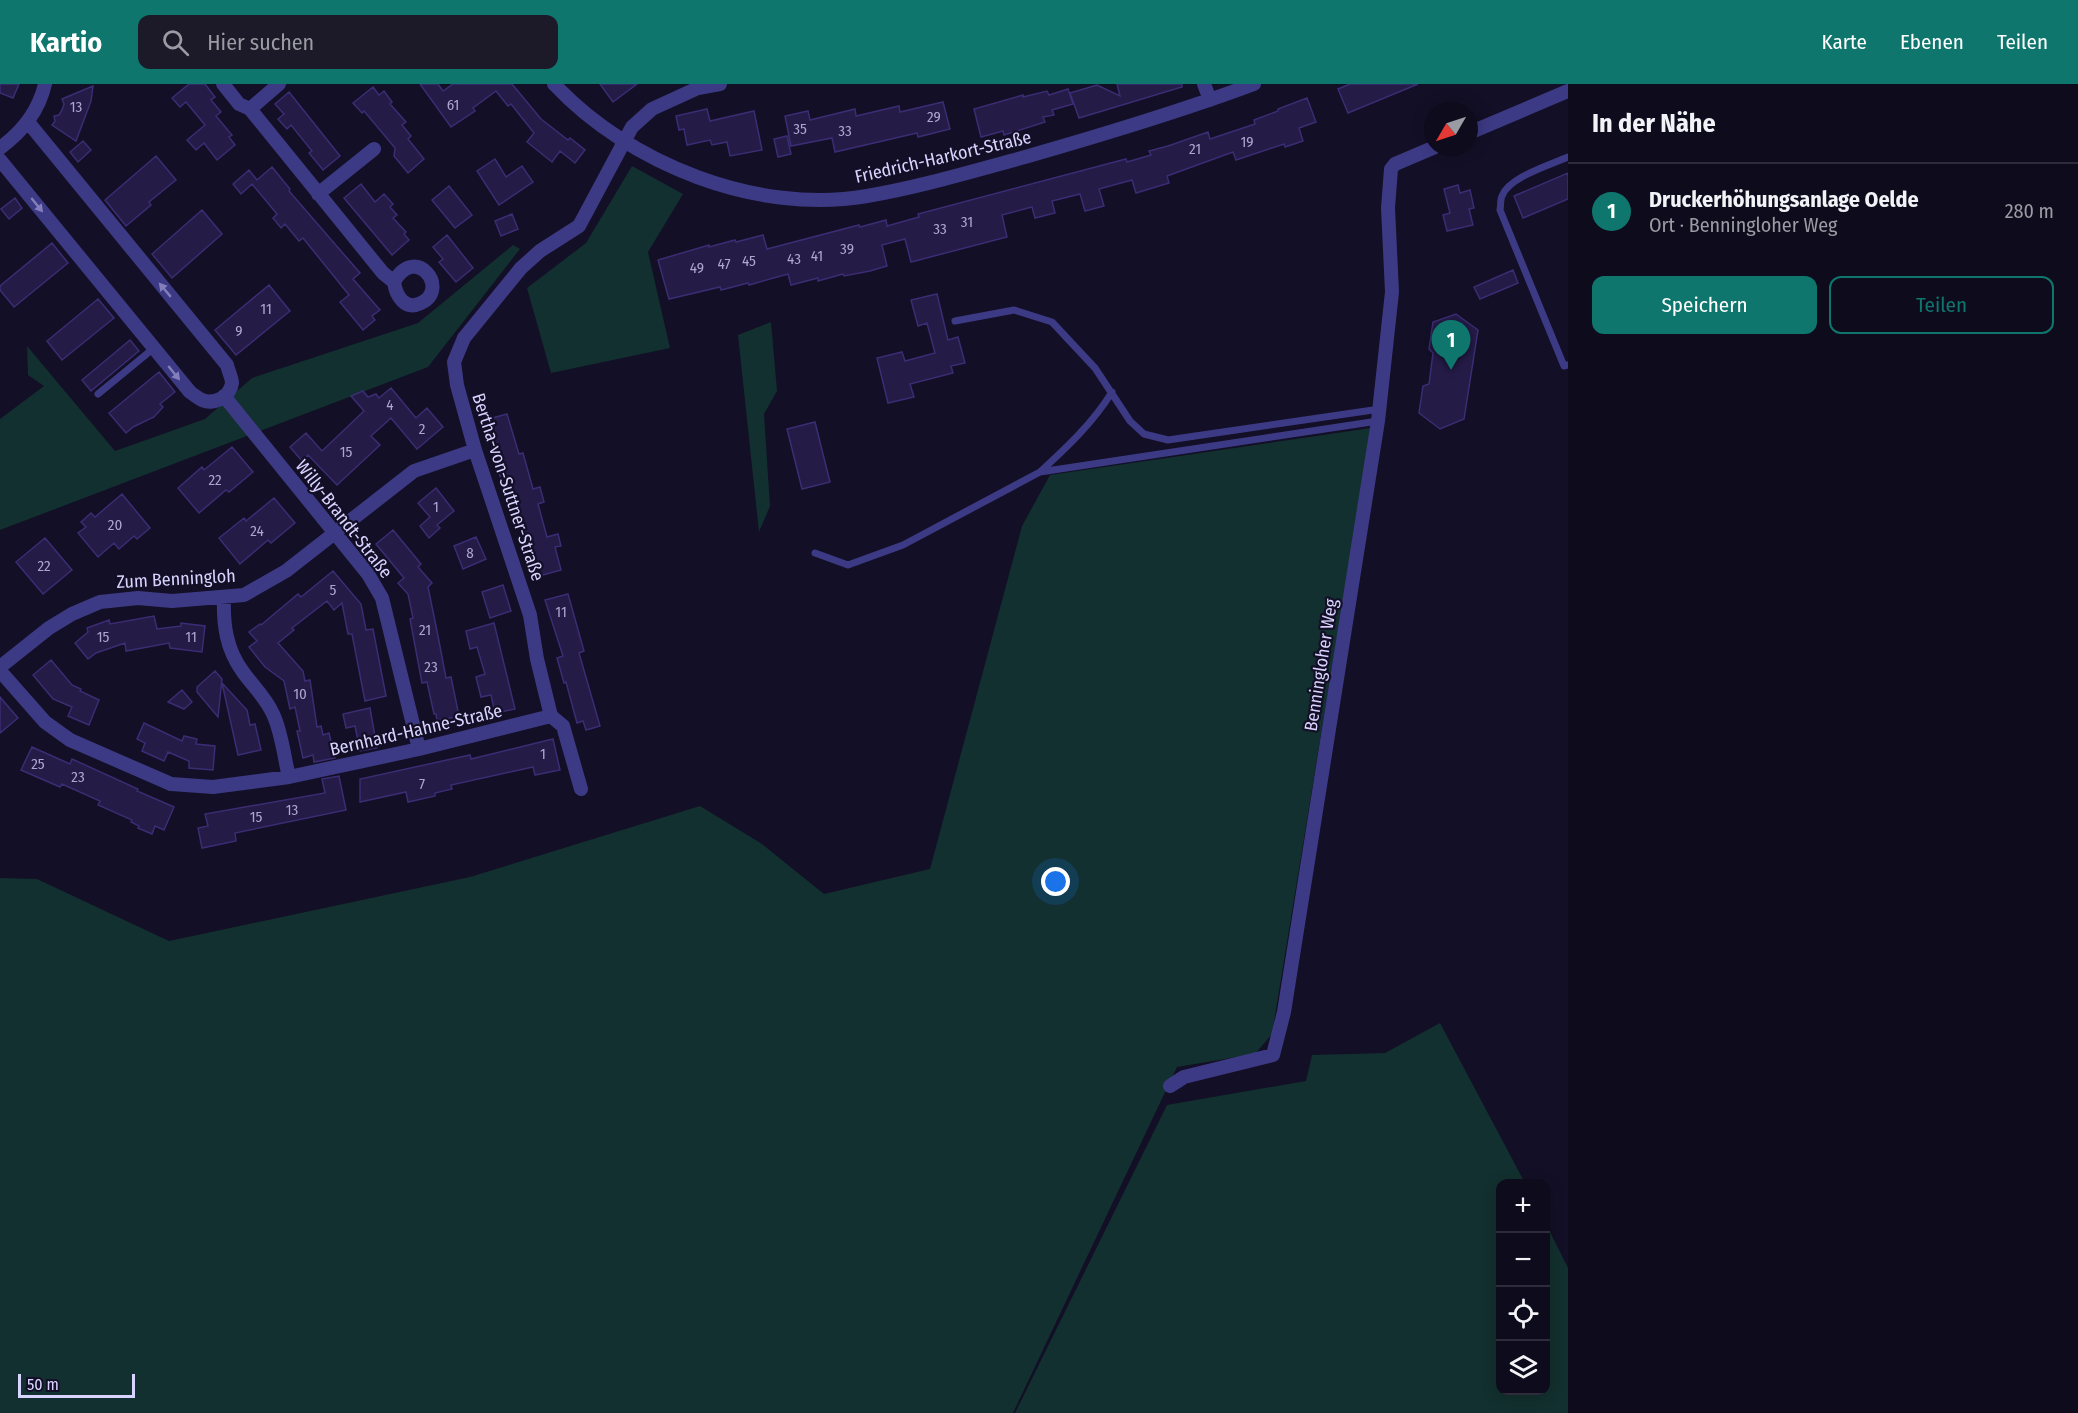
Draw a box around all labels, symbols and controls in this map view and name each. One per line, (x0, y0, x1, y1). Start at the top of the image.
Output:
search box (138, 15, 558, 69)
text: Kartio (30, 26, 102, 59)
icon: search (159, 26, 192, 59)
text: Hier suchen (207, 29, 314, 56)
text: Karte (1821, 29, 1867, 55)
text: Ebenen (1900, 29, 1964, 55)
text: Teilen (1997, 29, 2048, 55)
house number: 61 (447, 96, 459, 114)
house number: 13 (70, 98, 83, 116)
north arrow (1424, 102, 1478, 156)
house number: 29 (927, 108, 941, 126)
text: In der Nähe (1592, 108, 1716, 139)
house number: 35 (793, 120, 807, 138)
house number: 33 (838, 122, 852, 140)
street label: Friedrich-Harkort-Straße (853, 126, 1033, 188)
house number: 19 (1240, 133, 1254, 151)
house number: 21 (1189, 140, 1201, 158)
text: Druckerhöhungsanlage Oelde (1649, 186, 1919, 213)
one-way arrow (30, 198, 43, 213)
text: 1 (1607, 199, 1616, 223)
text: 280 m (2005, 199, 2054, 223)
house number: 31 (961, 213, 973, 231)
text: Ort · Benningloher Weg (1649, 213, 1837, 237)
house number: 33 (933, 220, 947, 238)
house number: 39 (840, 240, 854, 258)
house number: 41 (811, 247, 823, 265)
house number: 43 (787, 250, 801, 268)
house number: 45 (742, 252, 756, 270)
house number: 47 (717, 255, 731, 273)
house number: 49 (690, 259, 704, 277)
button: Speichern (1592, 276, 1817, 334)
button: Teilen (1829, 276, 2054, 334)
one-way arrow (158, 282, 171, 298)
house number: 11 (260, 300, 272, 318)
pin: 1 (1432, 320, 1470, 370)
house number: 9 (235, 322, 243, 340)
one-way arrow (167, 365, 179, 380)
street label: Bertha-von-Suttner-Straße (467, 390, 549, 584)
house number: 4 (386, 396, 394, 414)
house number: 2 (419, 420, 426, 438)
house number: 15 (340, 443, 352, 461)
street label: Willy-Brandt-Straße (291, 455, 397, 583)
house number: 22 (208, 471, 222, 489)
house number: 1 (433, 498, 439, 516)
house number: 20 (108, 516, 122, 534)
house number: 24 (250, 522, 264, 540)
house number: 8 (466, 544, 474, 562)
house number: 22 (37, 557, 51, 575)
street label: Zum Benningloh (116, 565, 236, 593)
house number: 5 (330, 581, 337, 599)
street label: Benningloher Weg (1300, 597, 1342, 733)
house number: 11 (555, 603, 567, 621)
house number: 21 (419, 621, 431, 639)
house number: 15 (97, 628, 109, 646)
house number: 11 (185, 628, 197, 646)
house number: 23 (424, 658, 438, 676)
house number: 10 (293, 685, 307, 703)
street label: Bernhard-Hahne-Straße (328, 699, 504, 761)
house number: 1 (540, 745, 546, 763)
house number: 25 (31, 755, 45, 773)
house number: 23 (71, 768, 85, 786)
house number: 7 (419, 775, 425, 793)
house number: 13 (286, 801, 299, 819)
house number: 15 (250, 808, 262, 826)
your location (1041, 867, 1070, 896)
map controls (1496, 1179, 1550, 1395)
button: + (1496, 1179, 1550, 1233)
button: − (1496, 1233, 1550, 1287)
button: locate (1496, 1287, 1550, 1341)
button: layers (1496, 1341, 1550, 1395)
scale bar (18, 1371, 135, 1398)
text: 50 m (27, 1375, 59, 1394)

